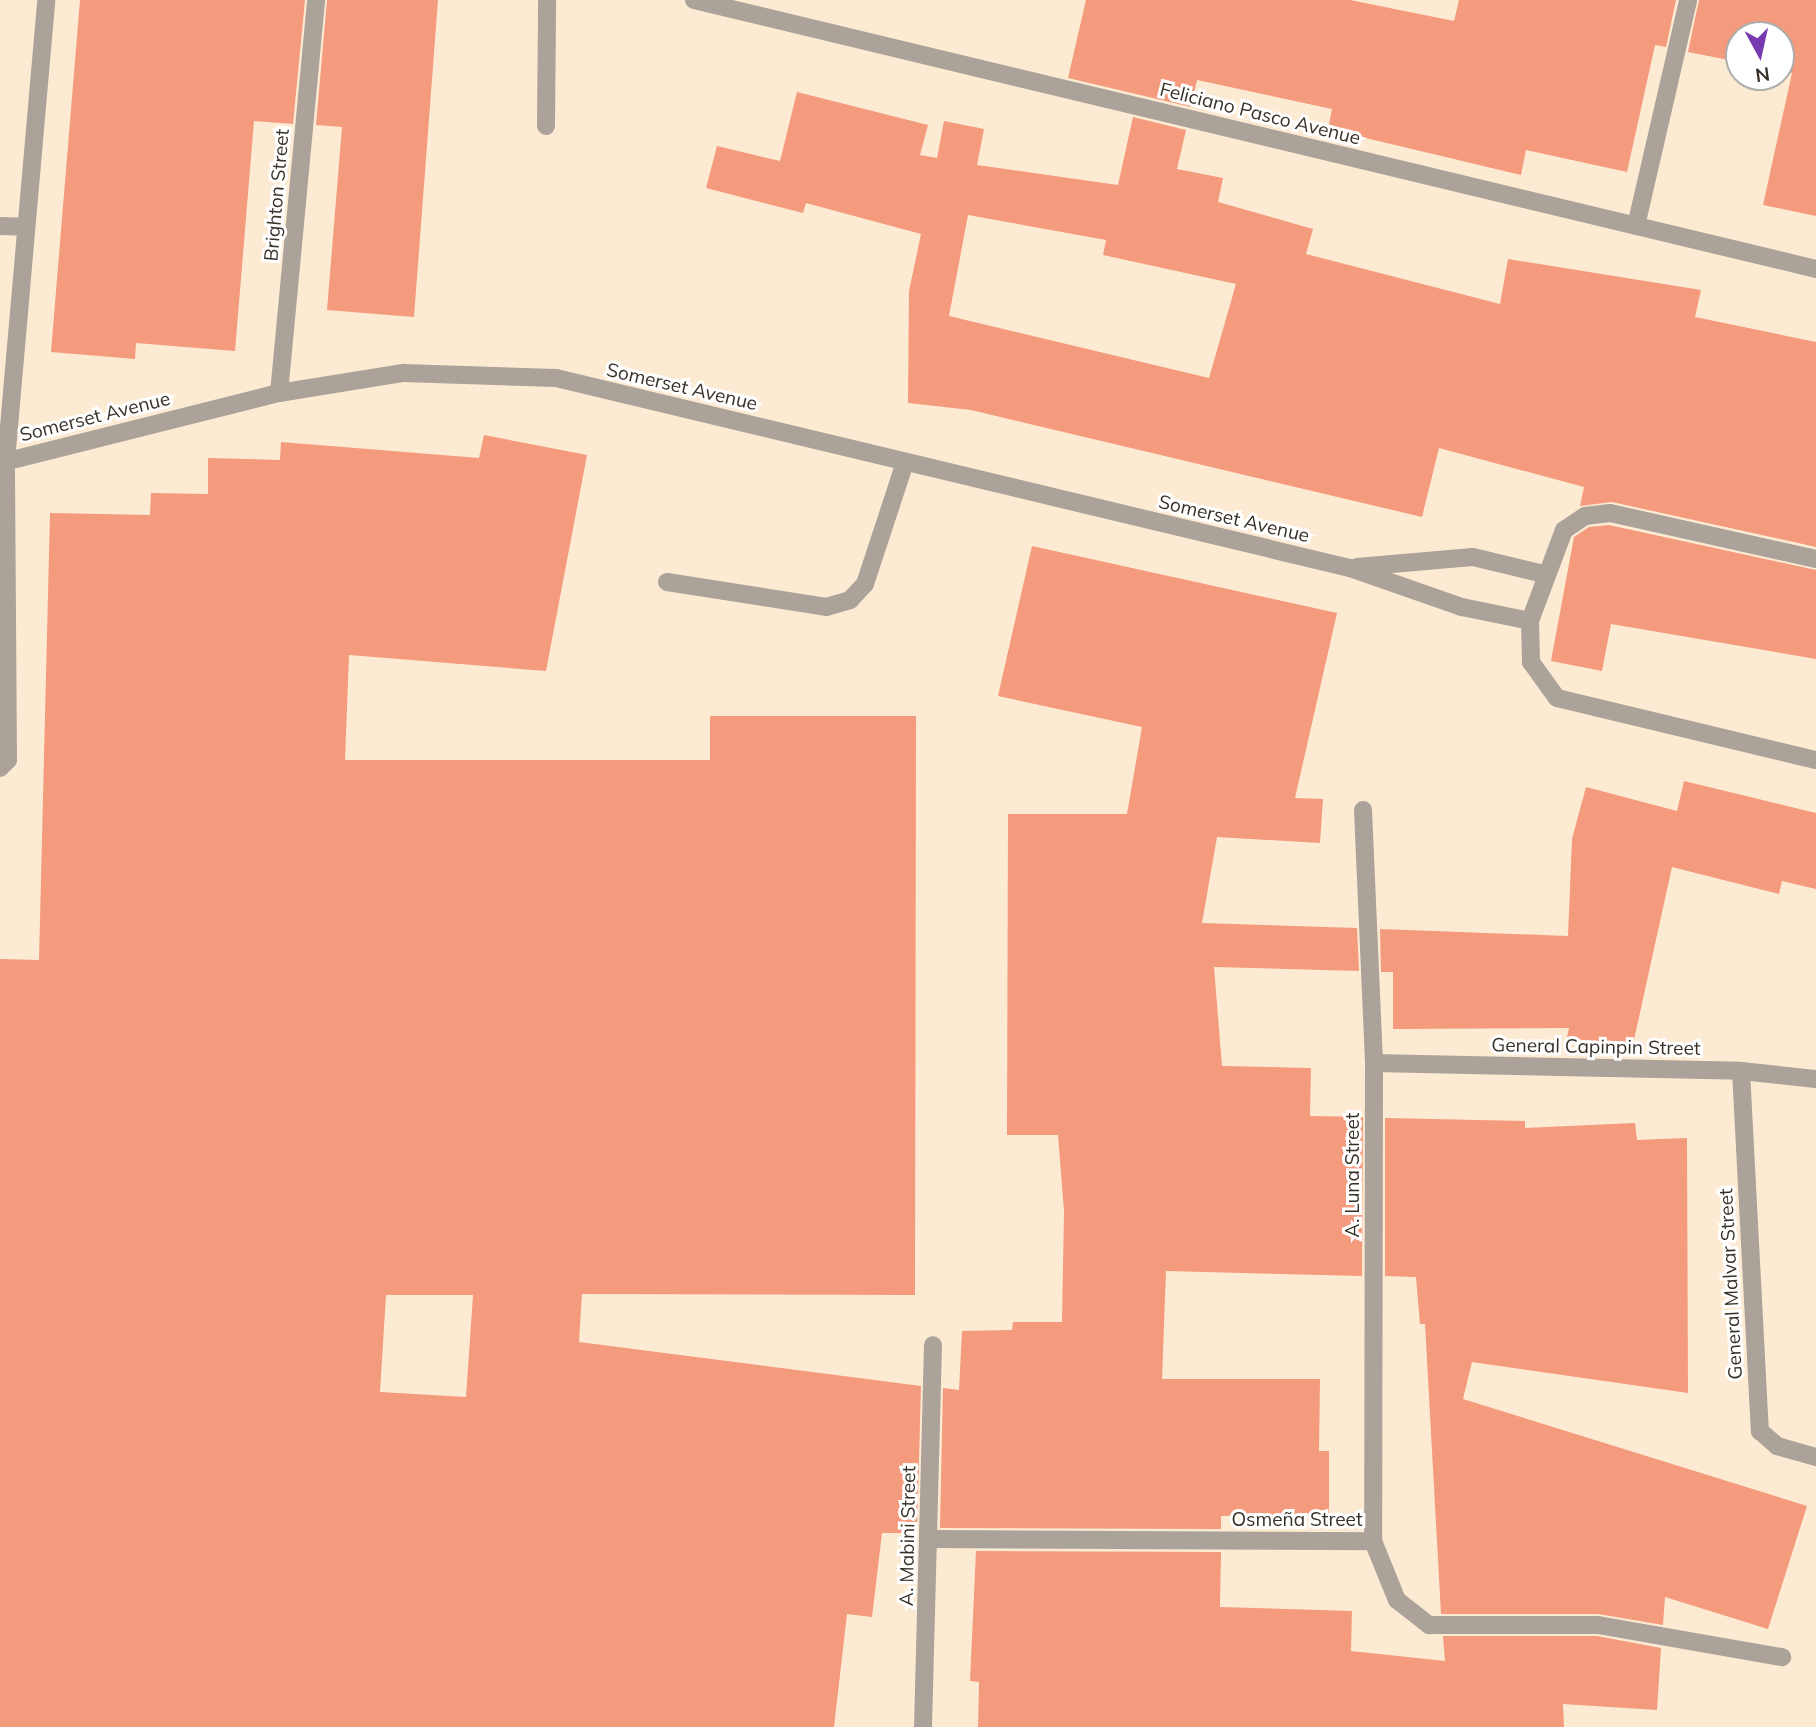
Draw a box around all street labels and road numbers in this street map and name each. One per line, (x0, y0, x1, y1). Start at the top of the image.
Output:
street label: Feliciano Pasco Avenue (1157, 78, 1363, 150)
street label: Brighton Street (260, 128, 294, 262)
street label: Somerset Avenue (604, 359, 760, 415)
street label: Somerset Avenue (18, 387, 172, 447)
street label: Somerset Avenue (1156, 491, 1312, 547)
street label: General Capinpin Street (1491, 1034, 1701, 1060)
street label: A. Luna Street (1342, 1113, 1364, 1237)
street label: General Malvar Street (1715, 1188, 1747, 1380)
street label: A. Mabini Street (895, 1466, 921, 1606)
street label: Osmeña Street (1231, 1509, 1363, 1531)

